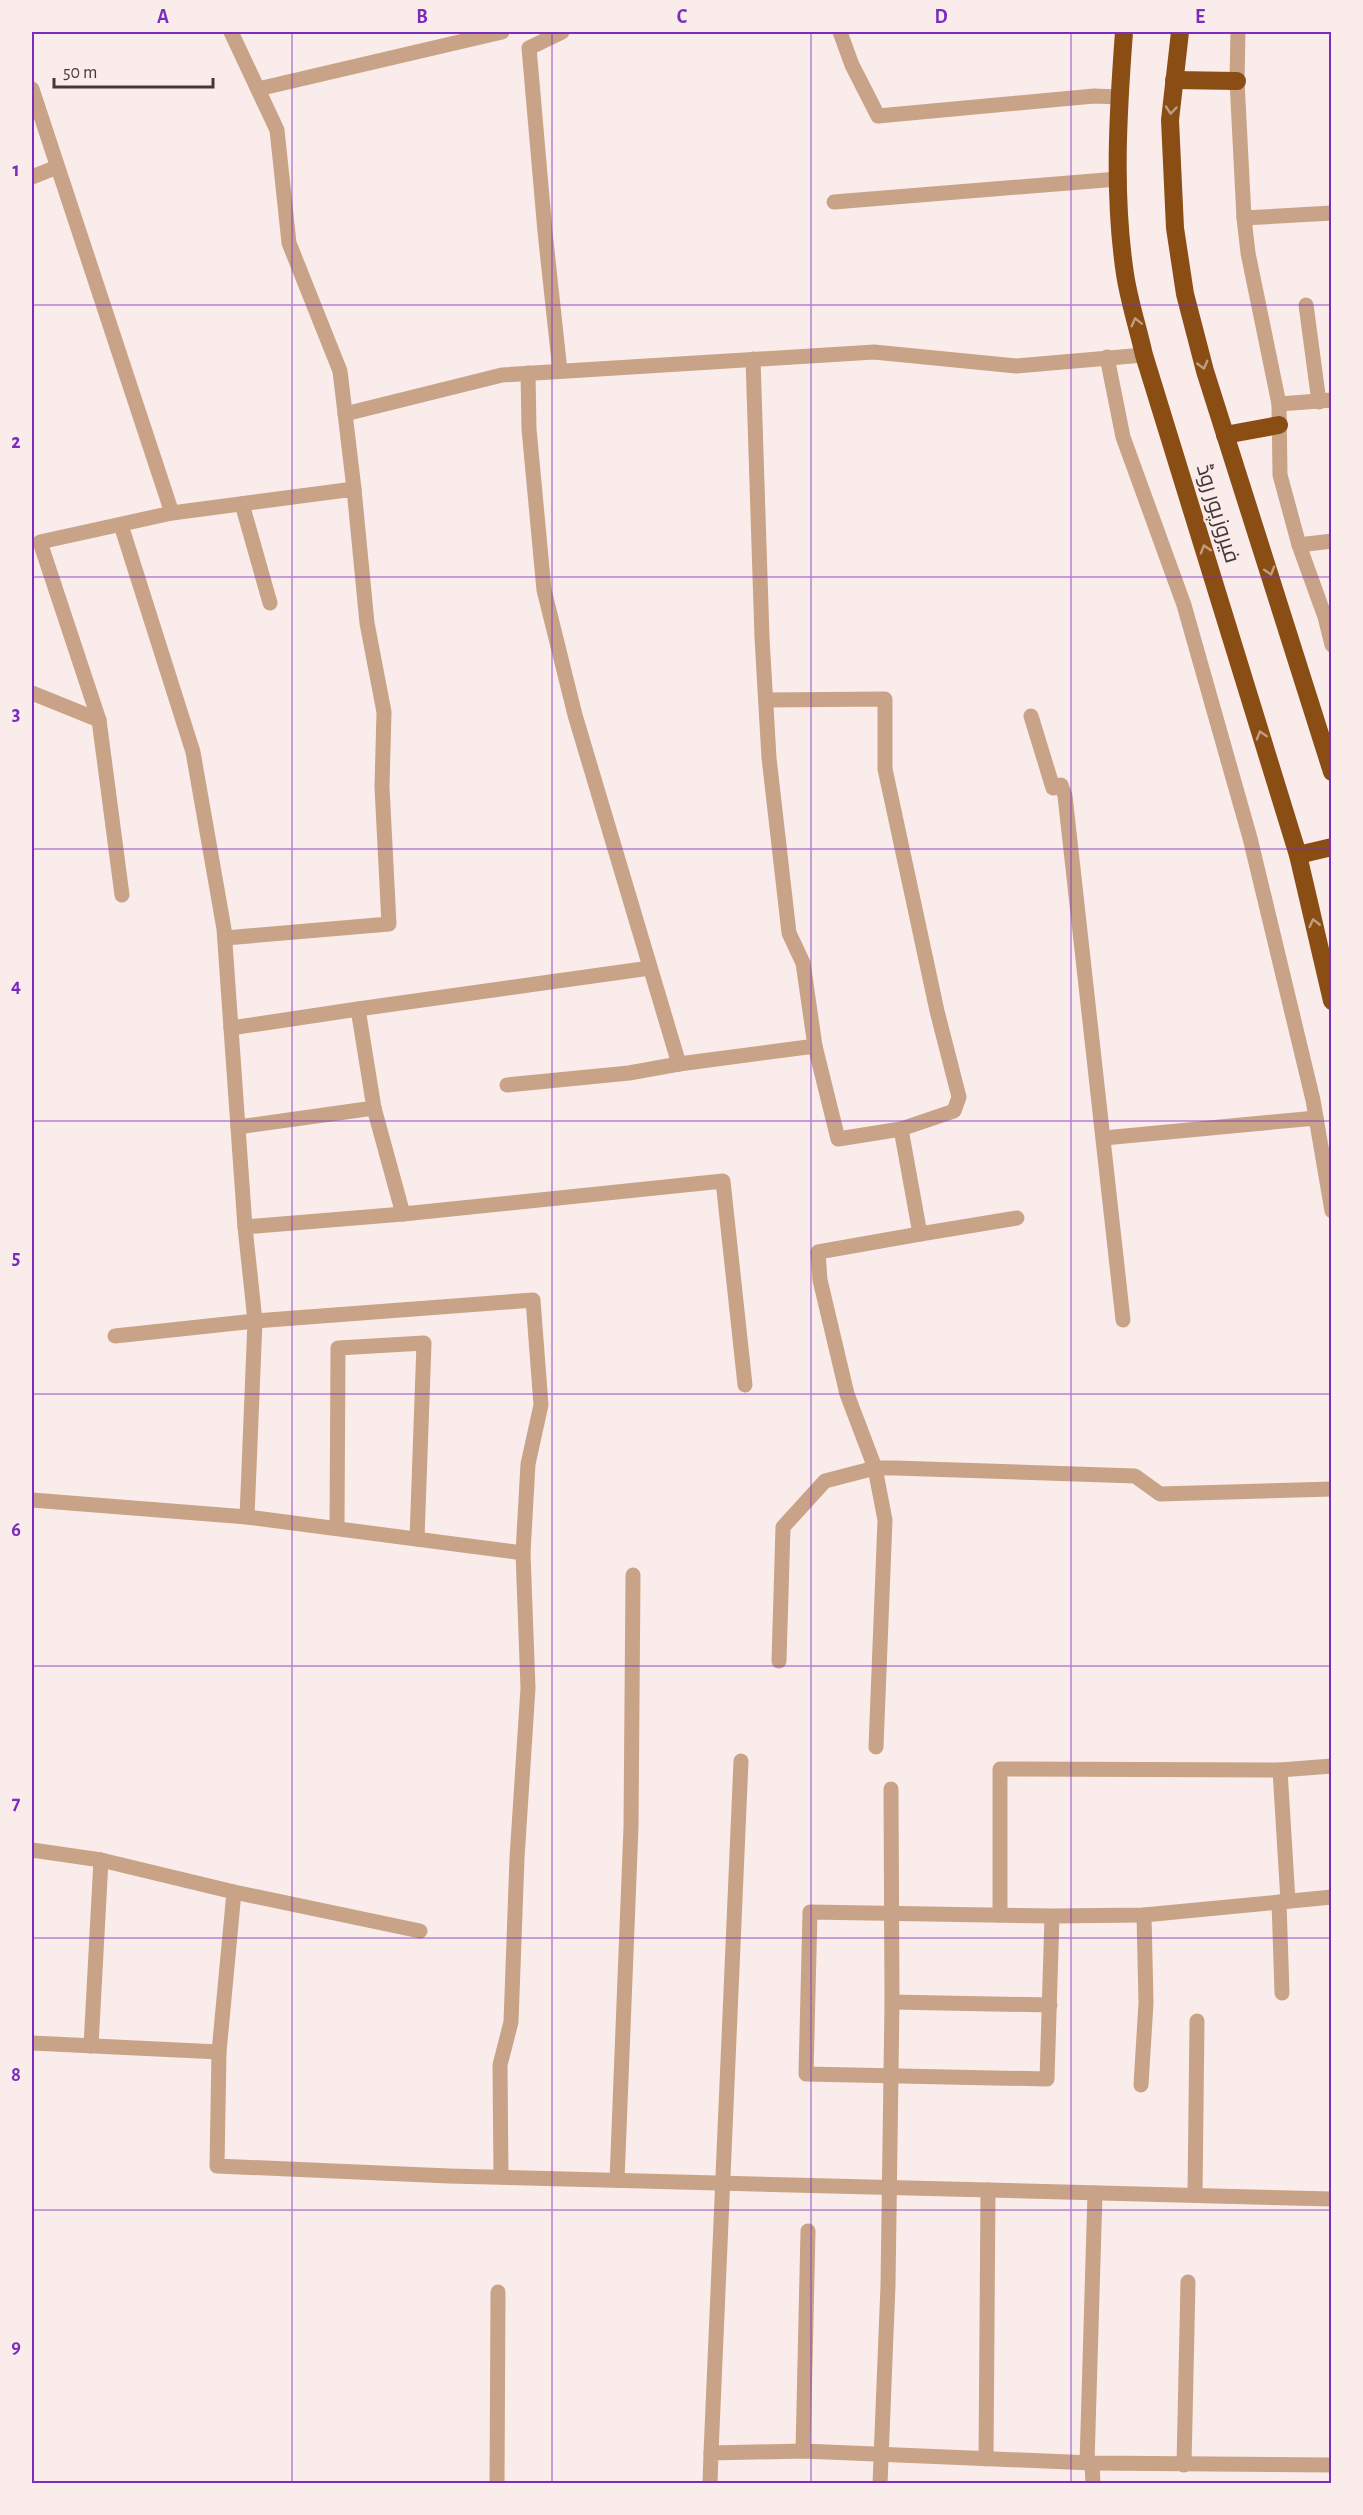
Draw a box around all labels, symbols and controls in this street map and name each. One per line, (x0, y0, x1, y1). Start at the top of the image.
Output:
text: A (157, 7, 169, 27)
text: B (416, 7, 428, 27)
text: C (677, 7, 688, 27)
text: D (934, 7, 948, 27)
text: E (1195, 7, 1205, 27)
scale bar (54, 51, 213, 89)
text: 50 m (63, 64, 97, 82)
one-way arrow (1165, 106, 1178, 115)
text: 1 (12, 160, 20, 180)
one-way arrow (1131, 317, 1144, 327)
one-way arrow (1196, 360, 1209, 370)
text: 2 (11, 432, 21, 452)
street label: فیروزپور روڈ (1190, 461, 1244, 566)
one-way arrow (1200, 544, 1212, 555)
one-way arrow (1262, 565, 1275, 576)
text: 3 (12, 704, 20, 724)
one-way arrow (1256, 730, 1269, 741)
one-way arrow (1309, 918, 1322, 928)
text: 4 (11, 976, 21, 996)
text: 5 (12, 1248, 20, 1268)
text: 6 (11, 1520, 21, 1540)
text: 7 (12, 1793, 21, 1813)
text: 8 (11, 2065, 21, 2085)
text: 9 (11, 2337, 21, 2357)

